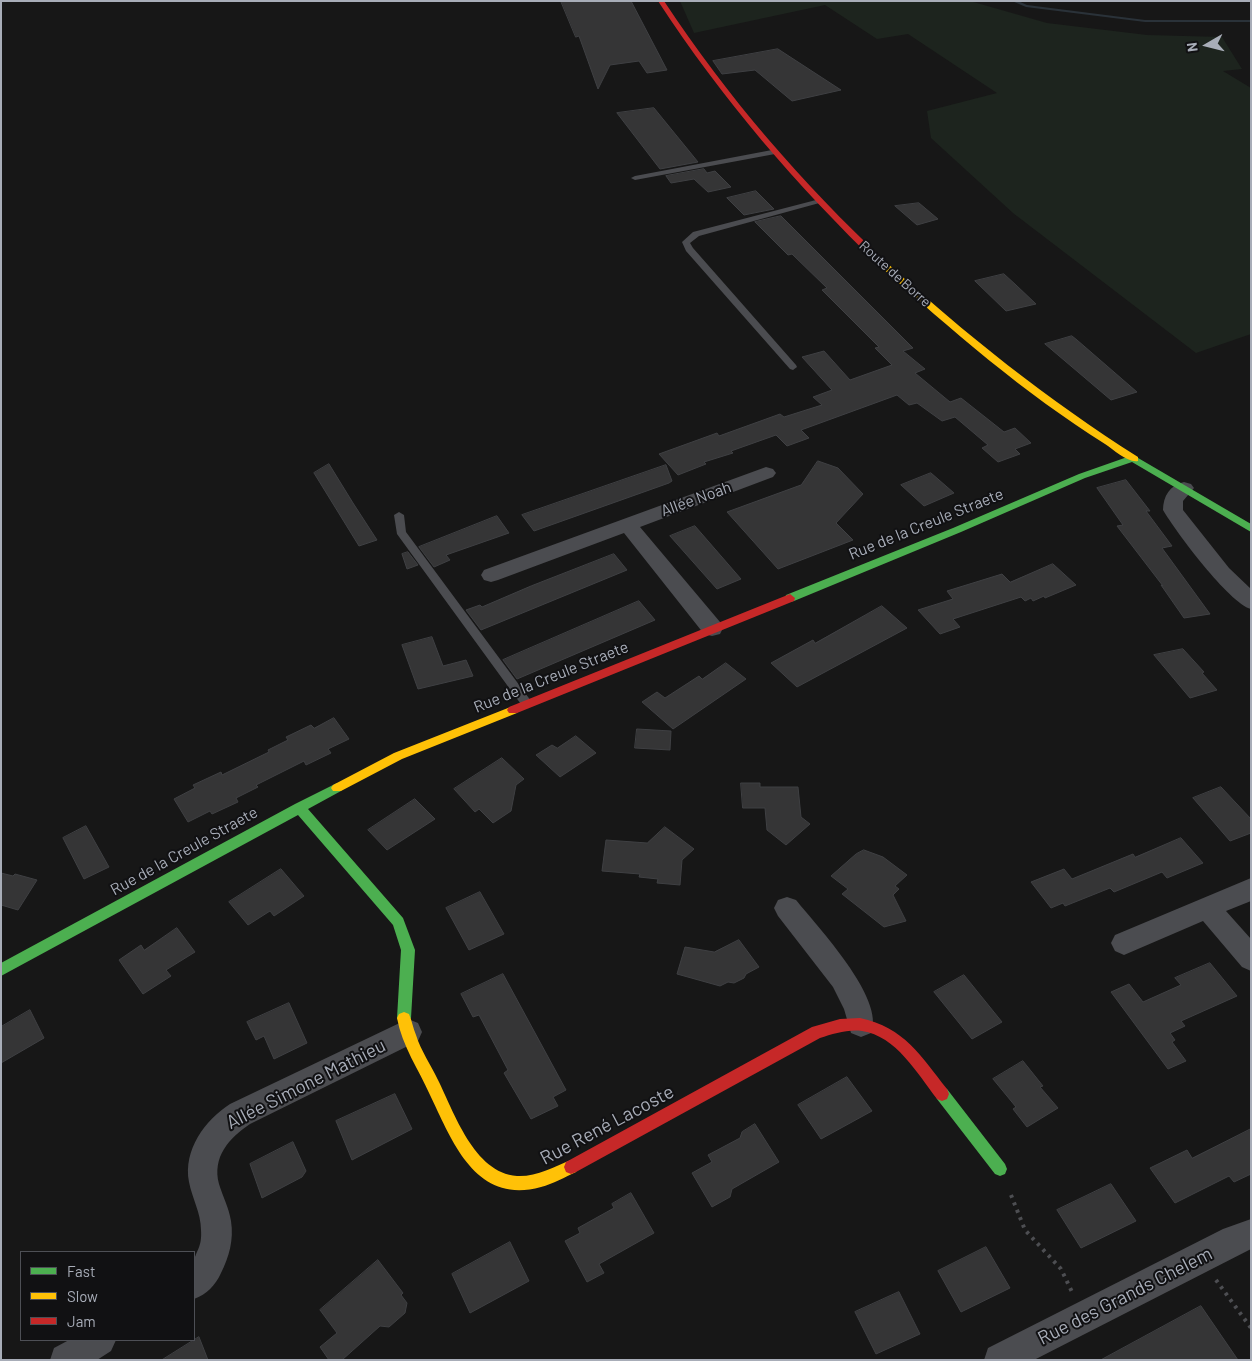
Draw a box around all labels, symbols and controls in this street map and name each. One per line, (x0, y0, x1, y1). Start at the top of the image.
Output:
north arrow (1182, 20, 1232, 70)
text: N (1183, 41, 1201, 53)
street label: Route de Borre (856, 237, 934, 311)
street label: Allée Noah (658, 477, 734, 521)
street label: Rue de la Creule Straete (846, 484, 1006, 564)
street label: Rue de la Creule Straete (471, 637, 631, 717)
street label: Rue de la Creule Straete (107, 803, 261, 899)
street label: Allée Simone Mathieu (223, 1034, 389, 1134)
street label: Rue René Lacoste (536, 1080, 678, 1170)
street label: Rue des Grands Chelem (1034, 1242, 1216, 1350)
legend (20, 1251, 195, 1341)
text: Fast (67, 1262, 95, 1280)
text: Slow (67, 1287, 98, 1305)
text: Jam (67, 1312, 96, 1330)

